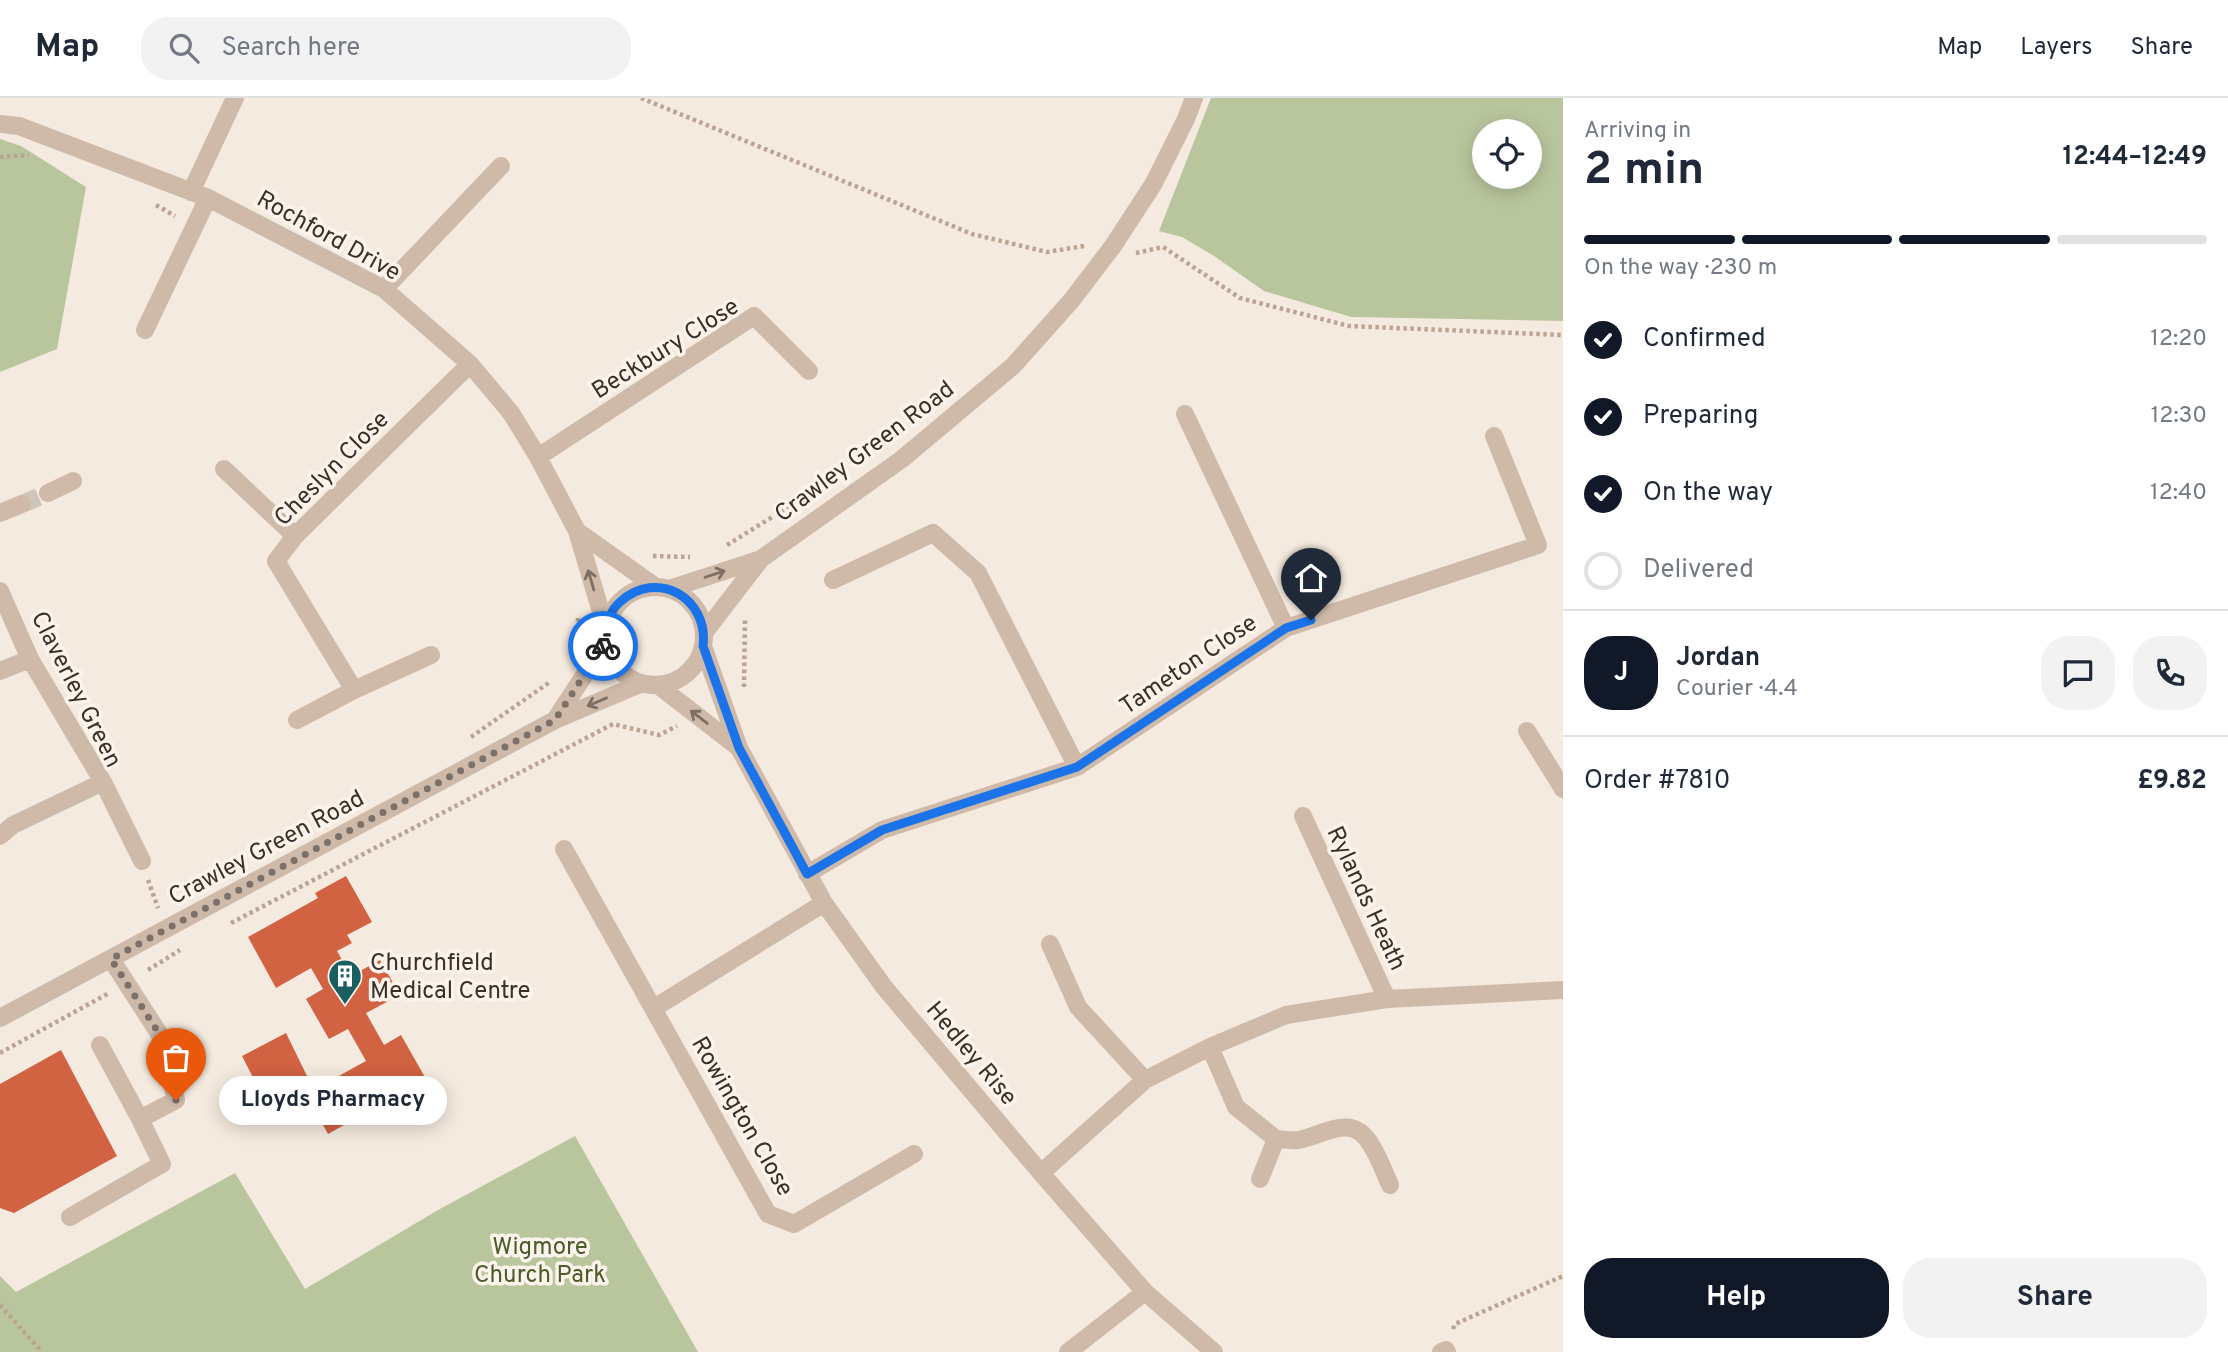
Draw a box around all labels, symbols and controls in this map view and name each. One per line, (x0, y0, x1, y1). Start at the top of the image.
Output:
search box (141, 17, 631, 80)
text: Map (35, 27, 99, 69)
icon: search (165, 29, 203, 67)
text: Search here (221, 32, 360, 65)
text: Map (1937, 33, 1982, 63)
text: Layers (2020, 33, 2092, 63)
text: Share (2130, 33, 2193, 63)
text: Arriving in (1584, 117, 1691, 146)
map controls (1472, 119, 1542, 189)
button: locate (1472, 119, 1542, 189)
text: 12:44–12:49 (2063, 141, 2207, 174)
text: 2 min (1584, 142, 1704, 201)
street label: Rochford Drive (251, 185, 405, 289)
text: On the way · 230 m (1584, 254, 1777, 283)
street label: Beckbury Close (587, 292, 745, 407)
icon: check (1584, 321, 1622, 359)
text: Confirmed (1643, 323, 1766, 356)
text: 12:20 (2150, 325, 2207, 354)
street label: Crawley Green Road (769, 375, 961, 530)
icon: check (1584, 398, 1622, 436)
text: Preparing (1643, 400, 1758, 433)
text: 12:30 (2151, 402, 2207, 431)
street label: Cheslyn Close (269, 406, 396, 533)
icon: check (1584, 475, 1622, 513)
text: On the way (1643, 477, 1773, 510)
text: 12:40 (2150, 479, 2207, 508)
pin (1281, 548, 1341, 620)
text: Delivered (1643, 554, 1754, 587)
icon: home (1292, 559, 1330, 597)
one-way arrow (704, 567, 726, 580)
one-way arrow (584, 569, 597, 591)
street label: Claverley Green (23, 607, 127, 773)
street label: Tameton Close (1115, 609, 1263, 723)
courier (568, 611, 638, 681)
icon: bike (584, 627, 622, 665)
button: chat (2041, 636, 2115, 710)
button: phone (2133, 636, 2207, 710)
text: Jordan (1676, 642, 1760, 675)
text: J (1614, 657, 1628, 690)
text: Courier · 4.4 (1676, 675, 1798, 704)
one-way arrow (587, 696, 609, 709)
one-way arrow (690, 710, 709, 725)
text: Order #7810 (1584, 765, 1730, 798)
text: £9.82 (2137, 765, 2207, 798)
street label: Crawley Green Road (164, 784, 370, 913)
street label: Rylands Heath (1319, 822, 1412, 976)
place label: Churchfield Medical Centre (370, 949, 530, 1007)
building icon: Churchfield Medical Centre (326, 957, 364, 1006)
street label: Hedley Rise (918, 996, 1023, 1112)
pin (146, 1028, 206, 1100)
street label: Rowington Close (683, 1032, 799, 1202)
icon: bag (157, 1039, 195, 1077)
callout: Lloyds Pharmacy (218, 1076, 446, 1124)
text: Lloyds Pharmacy (241, 1086, 425, 1115)
park label: Wigmore Church Park (474, 1233, 606, 1291)
button: Help (1584, 1258, 1889, 1338)
button: Share (1903, 1258, 2207, 1338)

